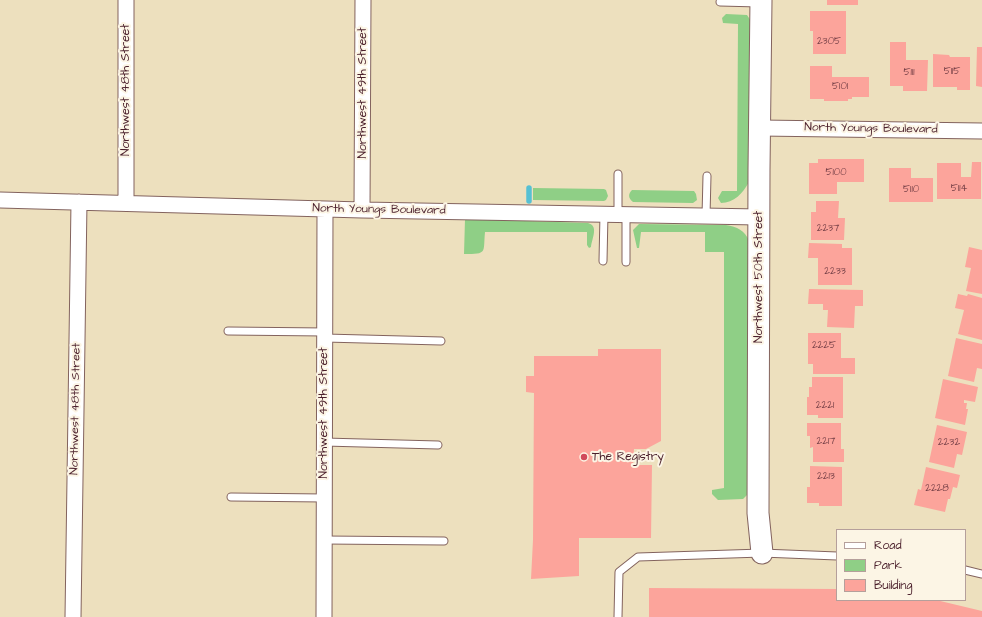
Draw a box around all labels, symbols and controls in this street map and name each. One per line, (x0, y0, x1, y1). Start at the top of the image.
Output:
street label: Northwest 48th Street (119, 24, 133, 156)
street label: Northwest 49th Street (356, 27, 370, 159)
house number: 2305 (817, 36, 841, 48)
house number: 5115 (944, 66, 960, 78)
house number: 5111 (904, 67, 914, 79)
house number: 5101 (832, 81, 848, 93)
street label: North Youngs Boulevard (804, 121, 938, 137)
house number: 5100 (826, 167, 846, 179)
house number: 5114 (951, 183, 967, 195)
house number: 5110 (903, 184, 919, 196)
street label: North Youngs Boulevard (312, 202, 446, 218)
street label: Northwest 50th Street (752, 211, 766, 343)
house number: 2237 (817, 223, 839, 235)
house number: 2233 (824, 266, 846, 278)
house number: 2225 (812, 340, 836, 352)
street label: Northwest 48th Street (68, 343, 84, 475)
street label: Northwest 49th Street (317, 347, 331, 479)
house number: 2221 (816, 400, 834, 412)
house number: 2217 (817, 436, 835, 448)
house number: 2232 (938, 437, 960, 449)
place label: The Registry (592, 450, 664, 464)
marker: The Registry (579, 452, 589, 462)
house number: 2213 (817, 471, 835, 483)
house number: 2228 (925, 483, 949, 495)
legend (836, 529, 966, 601)
text: Road (874, 537, 902, 554)
text: Park (874, 557, 902, 574)
text: Building (874, 577, 912, 594)

